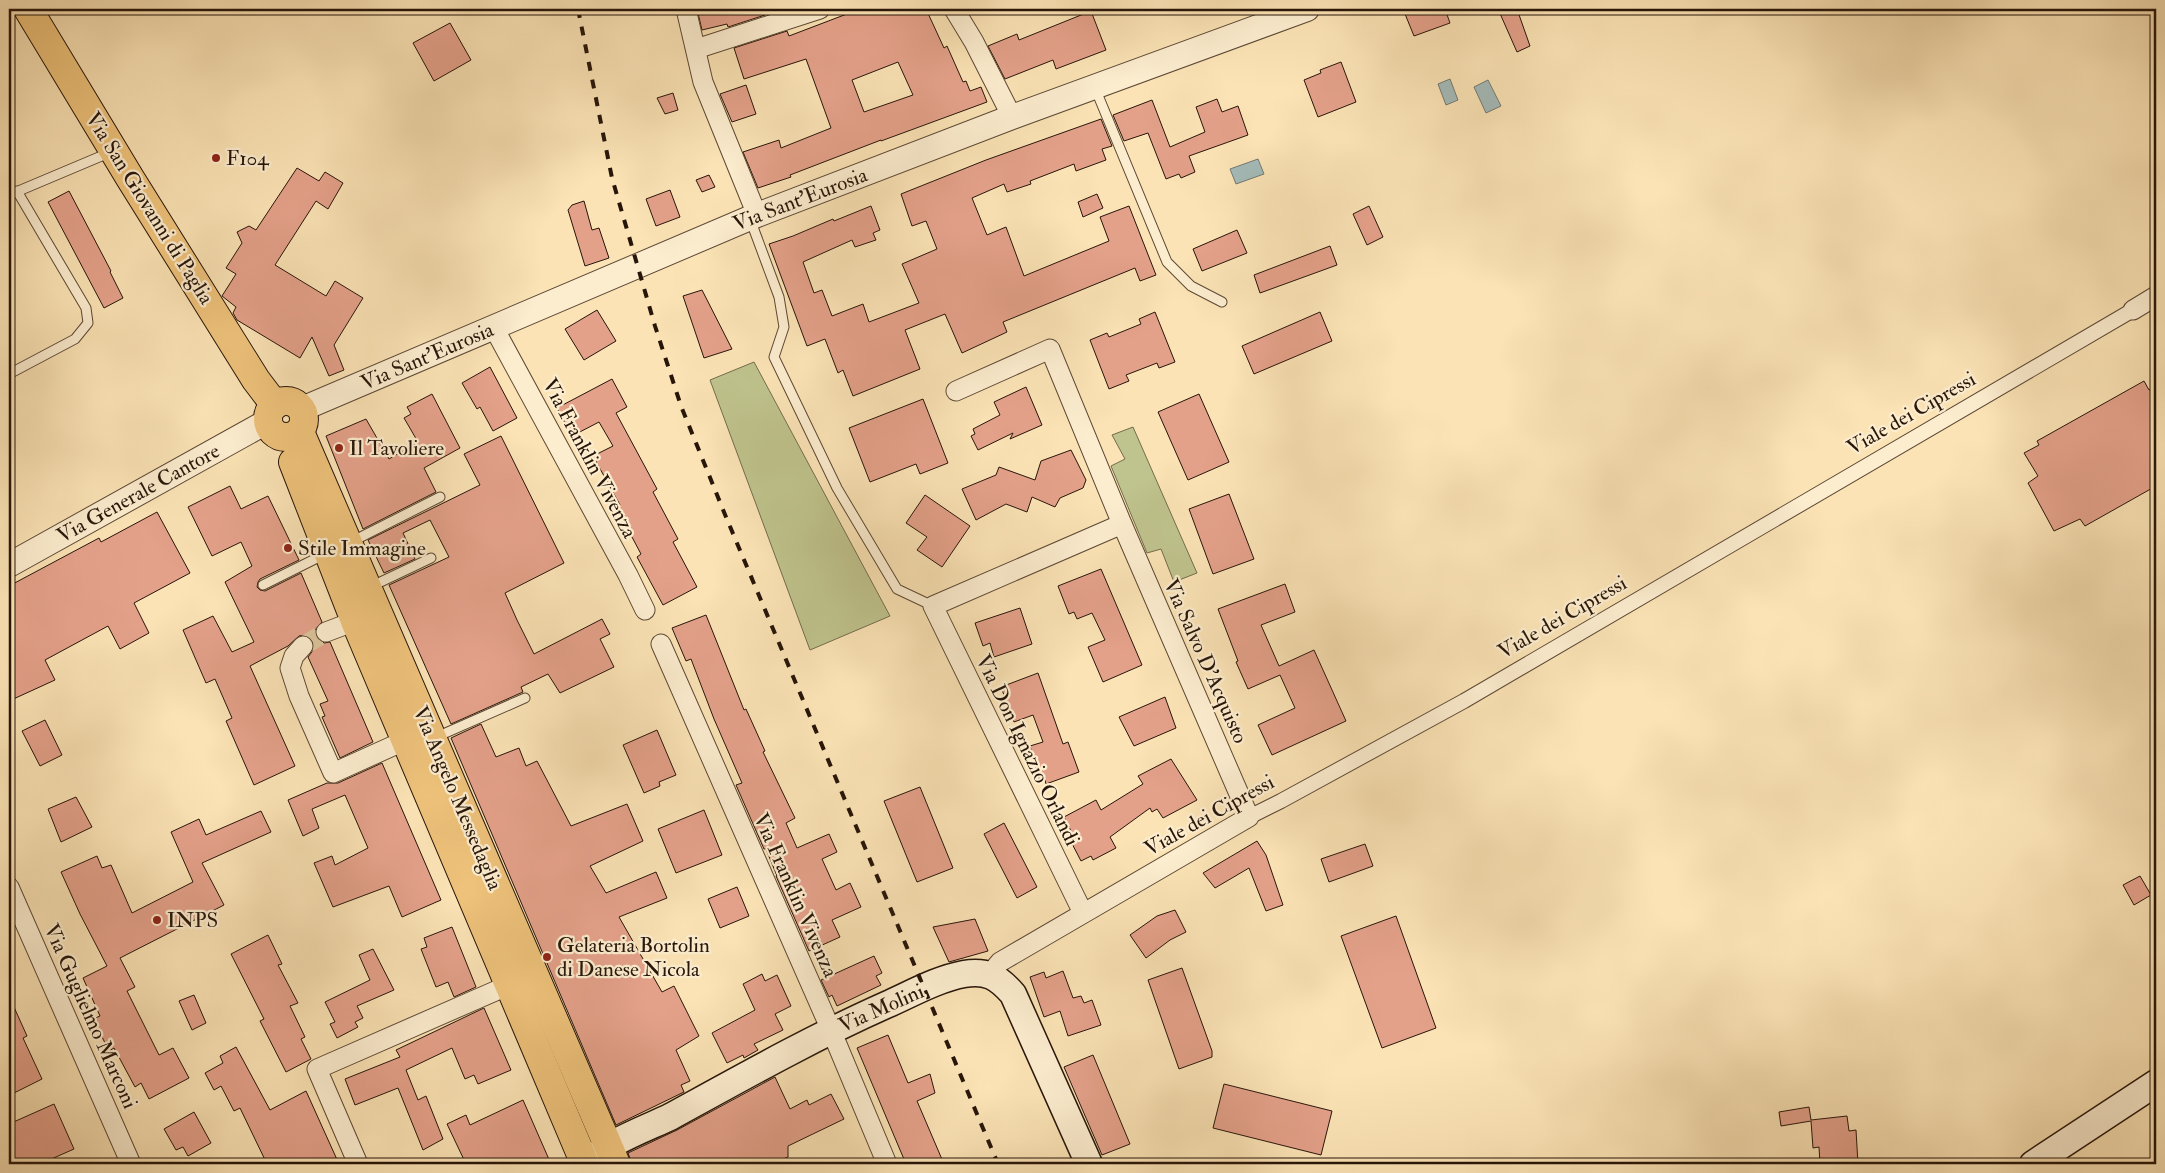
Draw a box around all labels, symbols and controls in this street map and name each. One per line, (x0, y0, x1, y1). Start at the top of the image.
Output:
street label: Via San Giovanni di Paglia (79, 107, 220, 310)
place label: F104 (226, 145, 270, 172)
marker: F104 (210, 152, 222, 164)
street label: Via Sant'Eurosia (729, 161, 872, 237)
street label: Via Sant'Eurosia (357, 316, 498, 397)
street label: Viale dei Cipressi (1842, 365, 1981, 461)
street label: Via Franklin Vivenza (536, 374, 643, 543)
place label: Il Tavoliere (349, 435, 444, 462)
street label: Via Generale Cantore (52, 437, 225, 549)
marker: Il Tavoliere (333, 442, 345, 454)
place label: Stile Immagine (298, 535, 426, 562)
marker: Stile Immagine (282, 542, 294, 554)
street label: Viale dei Cipressi (1493, 569, 1632, 665)
street label: Via Salvo D'Acquisto (1157, 575, 1254, 748)
street label: Via Don Ignazio Orlandi (969, 650, 1086, 851)
street label: Via Angelo Messedaglia (407, 702, 509, 895)
street label: Viale dei Cipressi (1140, 768, 1279, 862)
street label: Via Franklin Vivenza (747, 809, 844, 982)
place label: INPS (167, 907, 218, 934)
marker: INPS (151, 914, 163, 926)
street label: Via Guglielmo Marconi (38, 920, 144, 1113)
place label: Gelateria Bortolin di Danese Nicola (557, 932, 710, 983)
marker: Gelateria Bortolin di Danese Nicola (541, 951, 553, 963)
street label: Via Molini (834, 978, 929, 1039)

